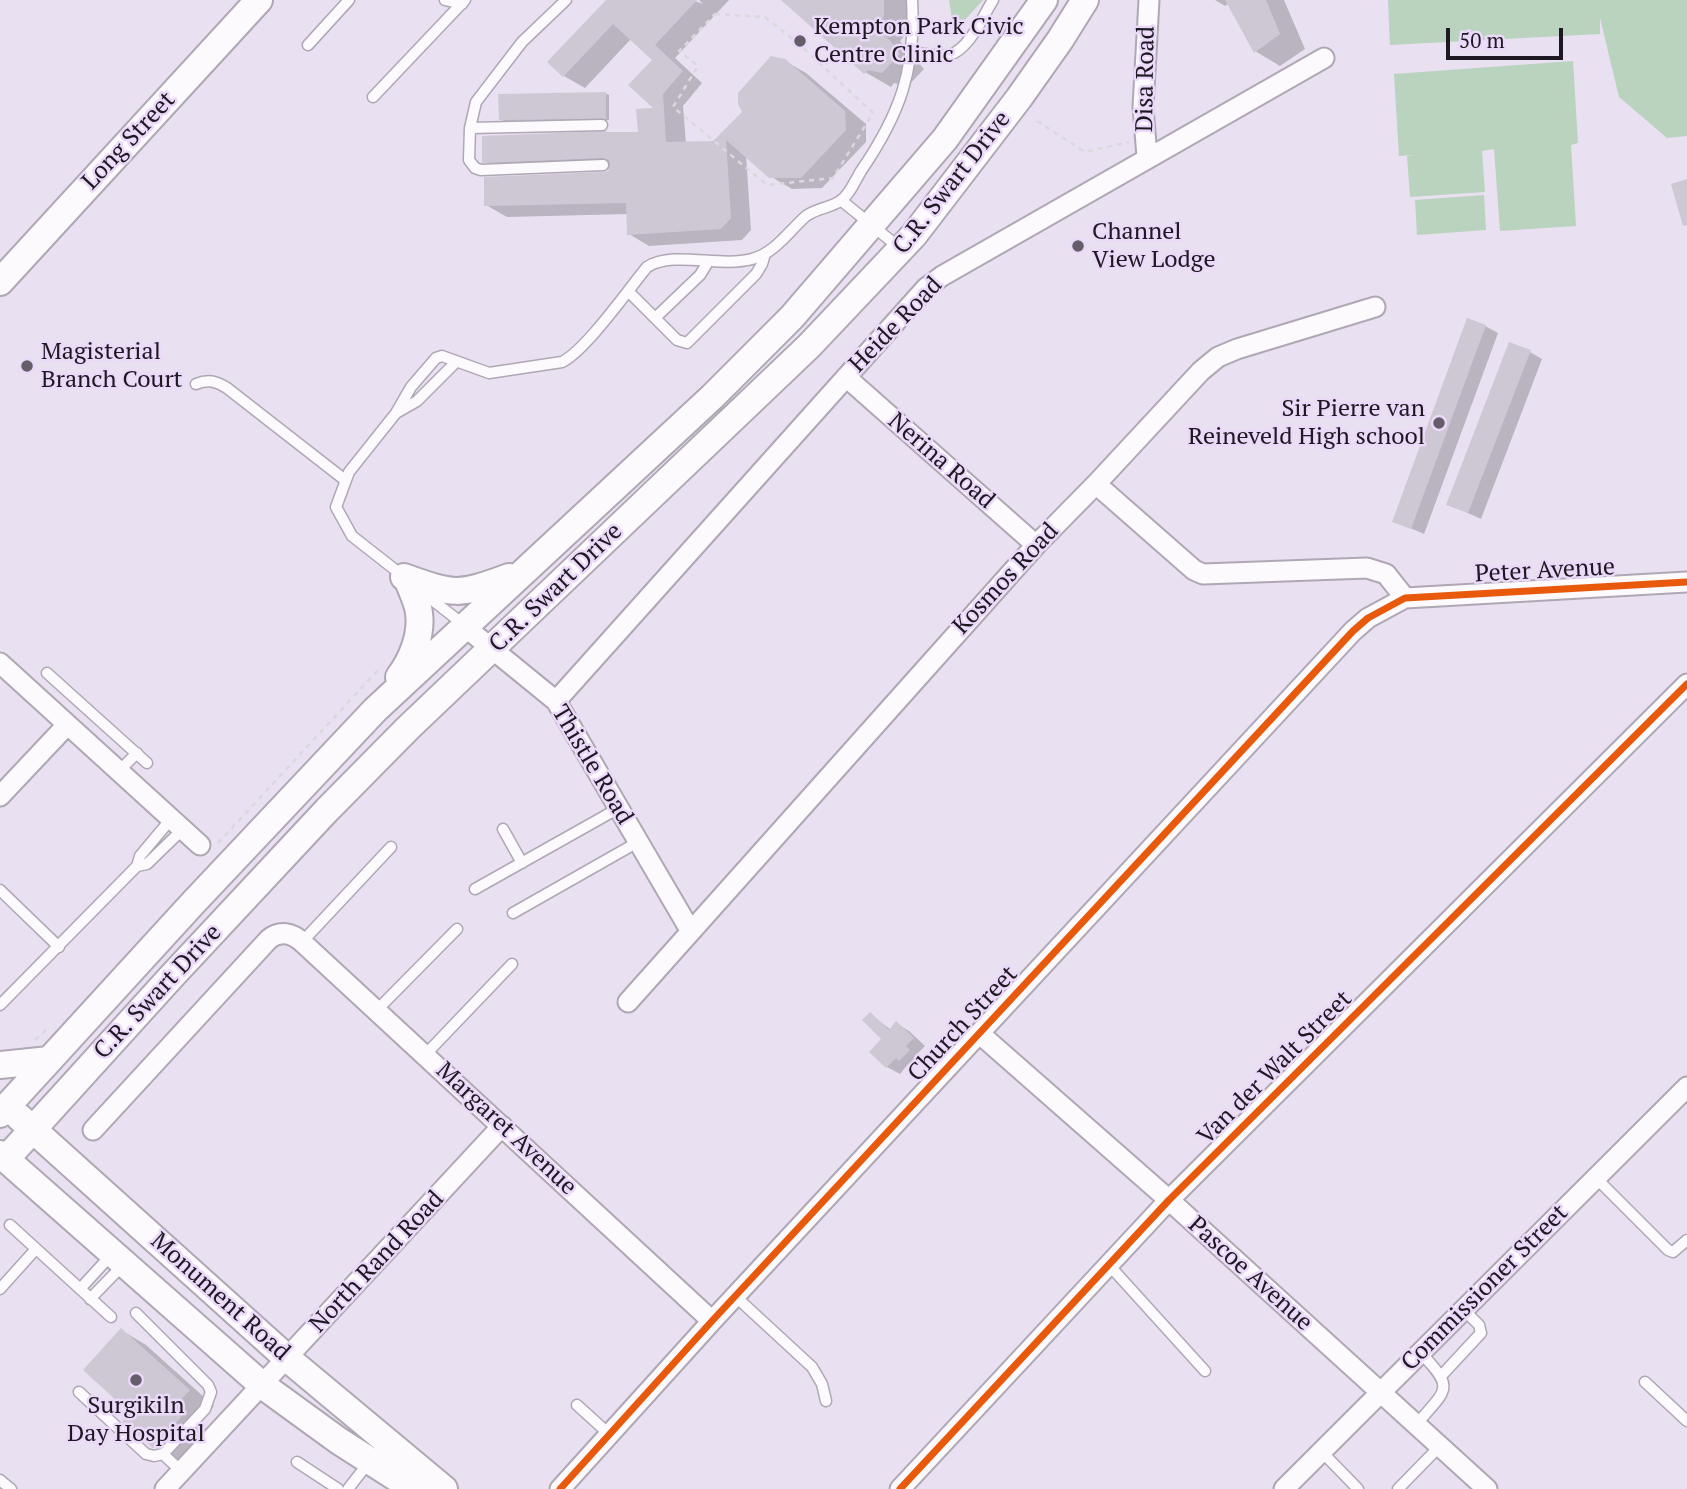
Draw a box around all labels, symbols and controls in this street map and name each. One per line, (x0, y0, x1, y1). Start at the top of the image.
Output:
place label: Kempton Park Civic Centre Clinic (814, 13, 1024, 69)
scale bar (1449, 14, 1566, 58)
street label: Disa Road (1131, 26, 1161, 132)
text: 50 m (1459, 26, 1505, 54)
marker: Kempton Park Civic Centre Clinic (792, 33, 808, 49)
street label: Long Street (76, 86, 182, 196)
street label: C.R. Swart Drive (887, 106, 1017, 260)
place label: Channel View Lodge (1092, 218, 1215, 274)
marker: Channel View Lodge (1070, 238, 1086, 254)
street label: Heide Road (843, 271, 949, 379)
place label: Magisterial Branch Court (41, 338, 183, 394)
marker: Magisterial Branch Court (19, 358, 35, 374)
place label: Sir Pierre van Reineveld High school (1188, 395, 1425, 451)
street label: Nerina Road (882, 407, 1000, 515)
marker: Sir Pierre van Reineveld High school (1431, 415, 1447, 431)
street label: C.R. Swart Drive (484, 517, 628, 659)
street label: Kosmos Road (947, 517, 1065, 641)
street label: Peter Avenue (1474, 553, 1616, 589)
street label: Thistle Road (545, 700, 639, 830)
street label: C.R. Swart Drive (88, 919, 228, 1065)
street label: Church Street (902, 960, 1024, 1088)
street label: Van der Walt Street (1192, 985, 1358, 1151)
street label: Margaret Avenue (430, 1057, 582, 1201)
street label: North Rand Road (304, 1185, 450, 1339)
street label: Commissioner Street (1396, 1199, 1574, 1377)
street label: Pascoe Avenue (1182, 1211, 1318, 1337)
street label: Monument Road (144, 1227, 296, 1367)
marker: Surgikiln Day Hospital (128, 1372, 144, 1388)
place label: Surgikiln Day Hospital (67, 1392, 205, 1448)

